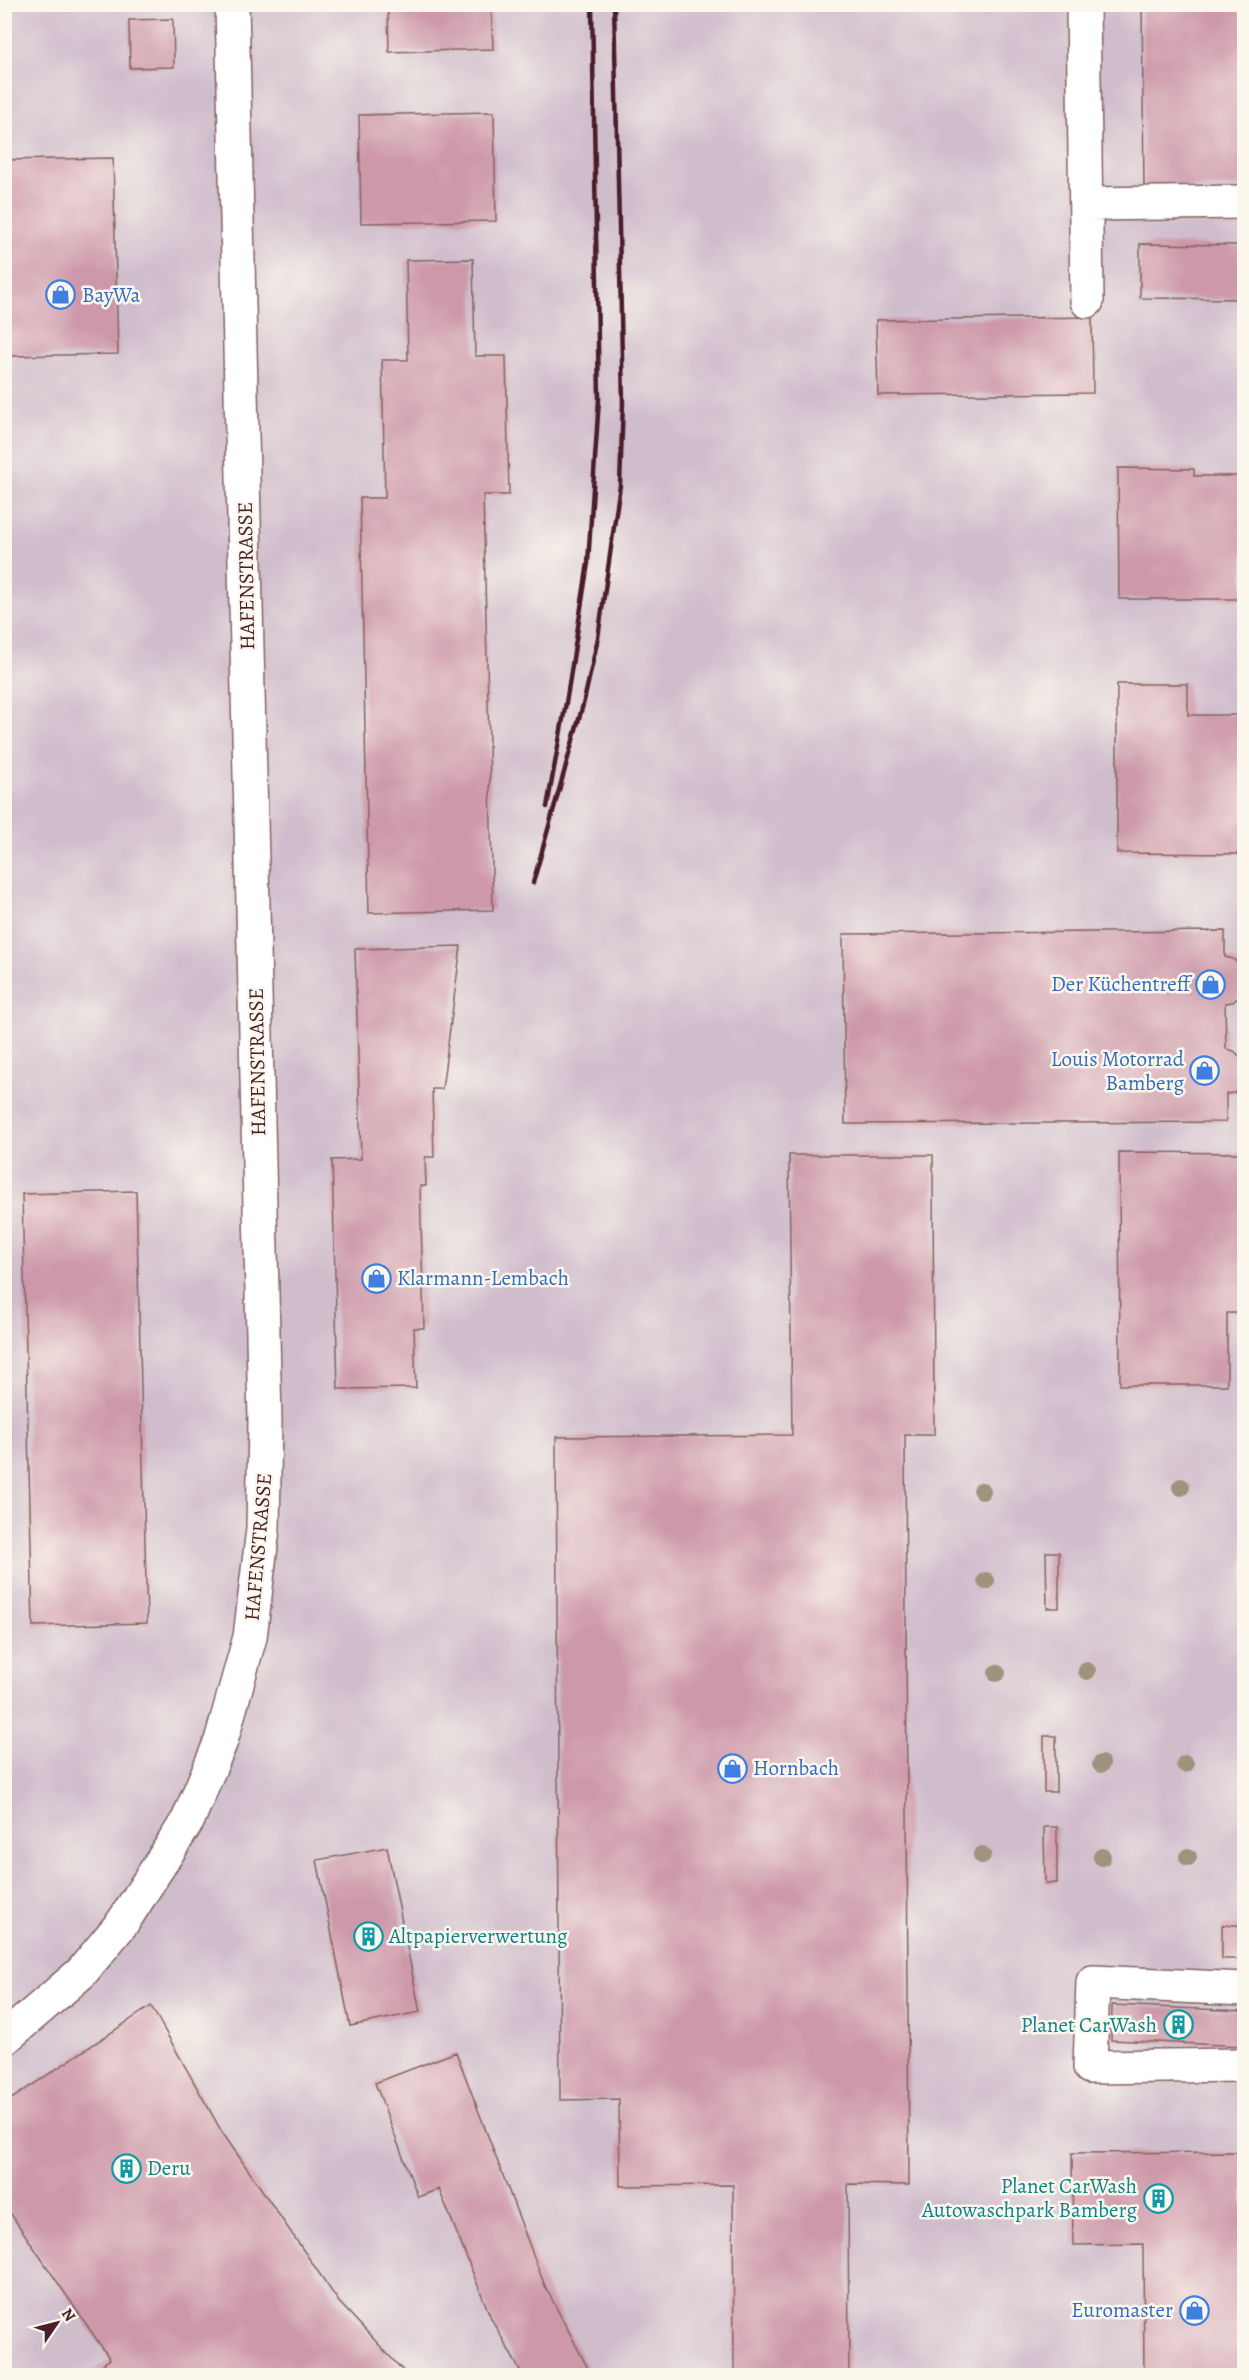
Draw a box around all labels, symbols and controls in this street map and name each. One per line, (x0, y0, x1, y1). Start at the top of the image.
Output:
shop icon: BayWa (45, 279, 77, 311)
place label: BayWa (82, 281, 141, 309)
street label: HAFENSTRASSE (231, 502, 261, 650)
shop icon: Der Küchentreff (1195, 968, 1227, 1000)
place label: Der Küchentreff (1051, 970, 1193, 998)
street label: HAFENSTRASSE (242, 988, 272, 1136)
place label: Louis Motorrad Bamberg (1051, 1045, 1185, 1097)
shop icon: Louis Motorrad Bamberg (1189, 1055, 1221, 1087)
shop icon: Klarmann-Lembach (360, 1262, 392, 1294)
place label: Klarmann-Lembach (397, 1264, 569, 1292)
street label: HAFENSTRASSE (238, 1472, 278, 1622)
shop icon: Hornbach (716, 1752, 748, 1784)
place label: Hornbach (753, 1754, 839, 1782)
building icon: Altpapierverwertung (352, 1920, 384, 1952)
place label: Altpapierverwertung (388, 1922, 568, 1950)
building icon: Planet CarWash (1162, 2009, 1194, 2041)
place label: Planet CarWash (1021, 2011, 1157, 2039)
building icon: Deru (110, 2152, 142, 2184)
place label: Deru (147, 2154, 191, 2182)
place label: Planet CarWash Autowaschpark Bamberg (921, 2172, 1137, 2224)
building icon: Planet CarWash Autowaschpark Bamberg (1142, 2182, 1174, 2214)
north arrow (27, 2293, 87, 2353)
shop icon: Euromaster (1178, 2294, 1210, 2326)
place label: Euromaster (1071, 2296, 1173, 2324)
text: N (56, 2304, 81, 2326)

